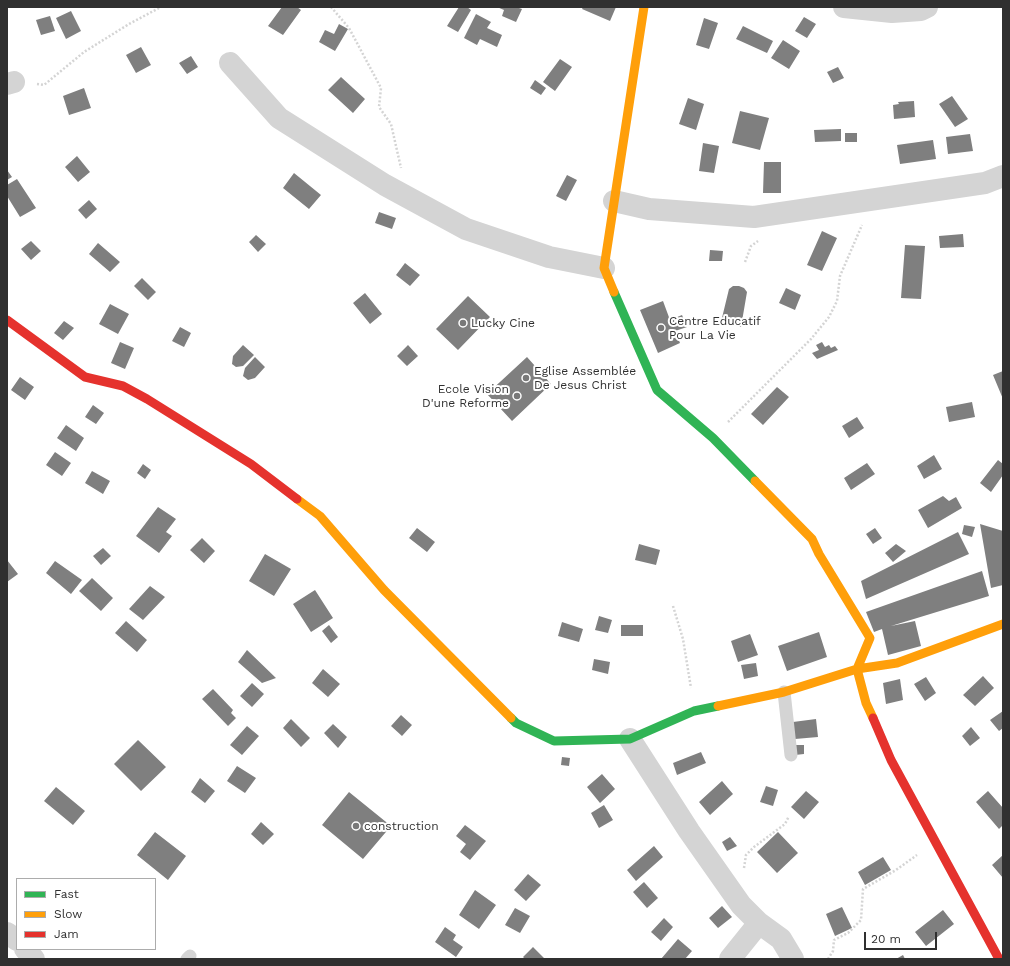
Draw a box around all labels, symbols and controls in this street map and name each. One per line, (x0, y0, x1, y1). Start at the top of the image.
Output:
place label: Centre Educatif Pour La Vie (669, 314, 761, 342)
place label: Lucky Cine (471, 316, 535, 330)
marker: Lucky Cine (458, 318, 468, 328)
marker: Centre Educatif Pour La Vie (656, 323, 666, 333)
place label: Eglise Assemblée De Jesus Christ (534, 364, 636, 392)
marker: Eglise Assemblée De Jesus Christ (521, 373, 531, 383)
place label: Ecole Vision D'une Reforme (422, 382, 509, 410)
marker: Ecole Vision D'une Reforme (512, 391, 522, 401)
place label: construction (364, 819, 439, 833)
marker: construction (351, 821, 361, 831)
legend (16, 878, 156, 950)
text: Fast (54, 887, 79, 901)
text: Slow (54, 907, 82, 921)
scale bar (866, 924, 939, 950)
text: Jam (54, 927, 79, 941)
text: 20 m (871, 932, 901, 946)

